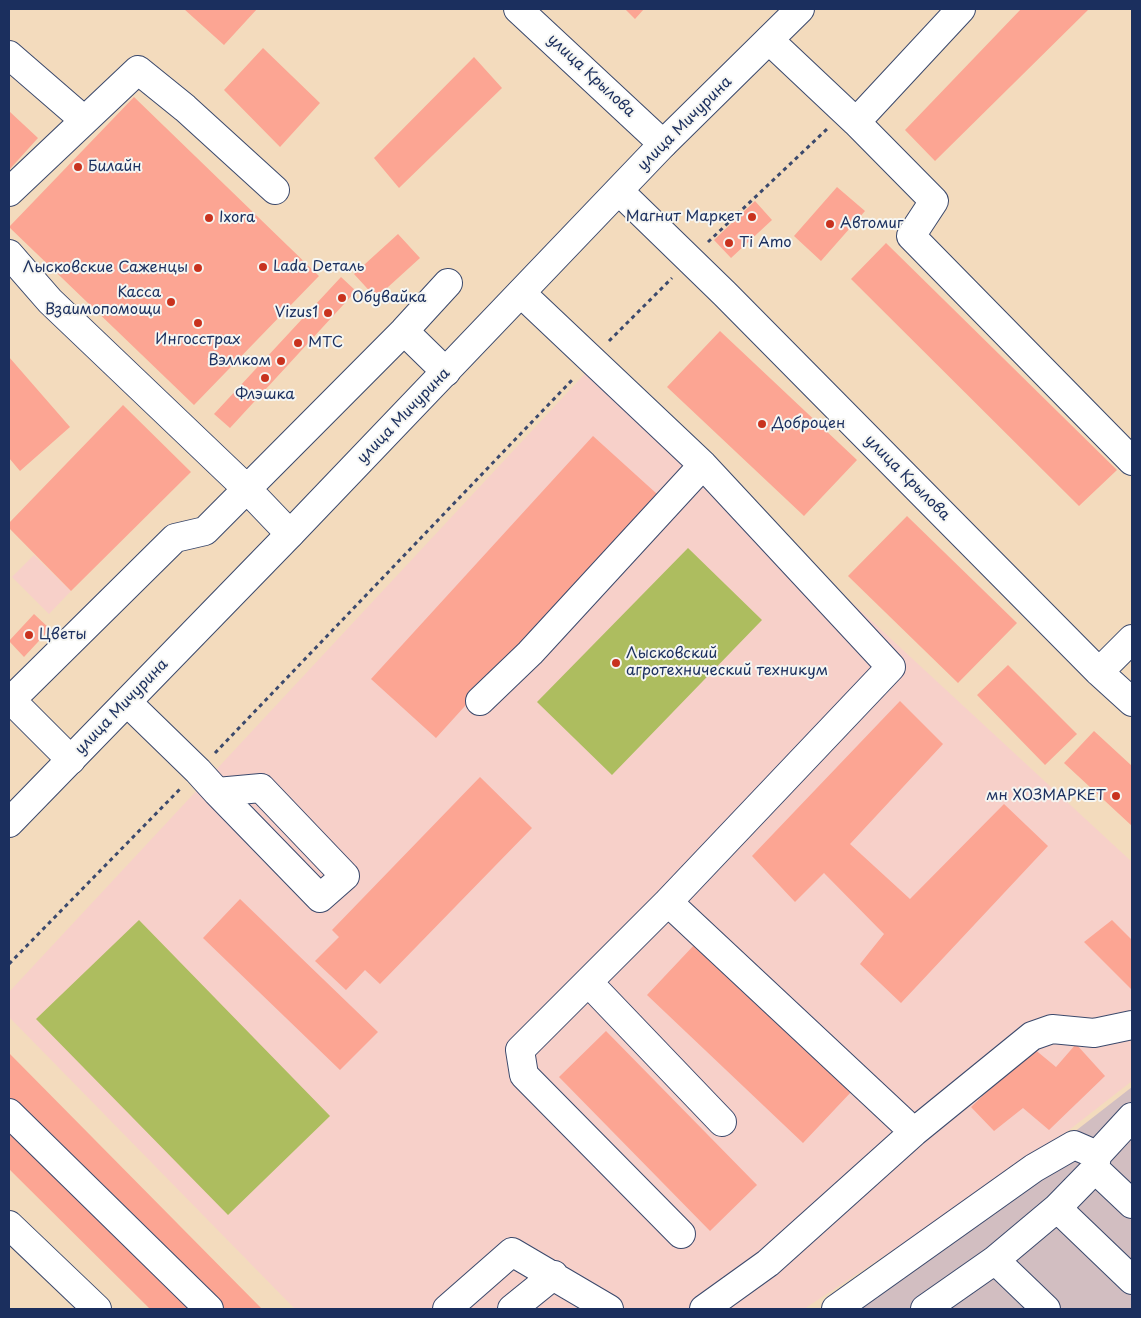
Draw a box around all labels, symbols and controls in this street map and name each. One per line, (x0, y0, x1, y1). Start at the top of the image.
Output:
street label: улица Крылова (543, 31, 639, 121)
street label: улица Мичурина (634, 73, 736, 175)
place label: Билайн (88, 158, 142, 176)
marker: Билайн (72, 161, 84, 173)
place label: Магнит Маркет (626, 208, 742, 226)
place label: Ixora (219, 209, 255, 227)
marker: Магнит Маркет (746, 211, 758, 223)
marker: Ixora (203, 212, 215, 224)
place label: Автомиг (840, 215, 903, 233)
marker: Автомиг (824, 218, 836, 230)
place label: Ti Amo (739, 234, 792, 252)
marker: Ti Amo (723, 237, 735, 249)
place label: Lada Dеталь (273, 258, 365, 276)
place label: Лысковские Саженцы (23, 259, 188, 277)
marker: Lada Dеталь (257, 261, 269, 273)
marker: Лысковские Саженцы (192, 262, 204, 274)
place label: Касса Взаимопомощи (45, 284, 161, 319)
place label: Обувайка (352, 289, 426, 307)
marker: Обувайка (336, 292, 348, 304)
marker: Касса Взаимопомощи (165, 296, 177, 308)
place label: Vizus1 (275, 304, 318, 322)
marker: Vizus1 (322, 307, 334, 319)
marker: Ингосстрах (192, 317, 204, 329)
place label: Ингосстрах (155, 331, 241, 349)
place label: МТС (308, 334, 343, 352)
marker: МТС (292, 337, 304, 349)
place label: Вэллком (208, 352, 271, 370)
marker: Вэллком (275, 355, 287, 367)
street label: улица Мичурина (354, 364, 454, 468)
marker: Флэшка (259, 372, 271, 384)
place label: Флэшка (235, 386, 295, 404)
place label: Доброцен (772, 415, 845, 433)
marker: Доброцен (756, 418, 768, 430)
street label: улица Крылова (861, 432, 953, 524)
place label: Цветы (39, 626, 87, 644)
marker: Цветы (23, 629, 35, 641)
place label: Лысковский агротехнический техникум (626, 645, 828, 680)
street label: улица Мичурина (72, 655, 172, 759)
marker: Лысковский агротехнический техникум (610, 657, 622, 669)
place label: мн ХОЗМАРКЕТ (986, 787, 1106, 805)
marker: мн ХОЗМАРКЕТ (1110, 790, 1122, 802)

